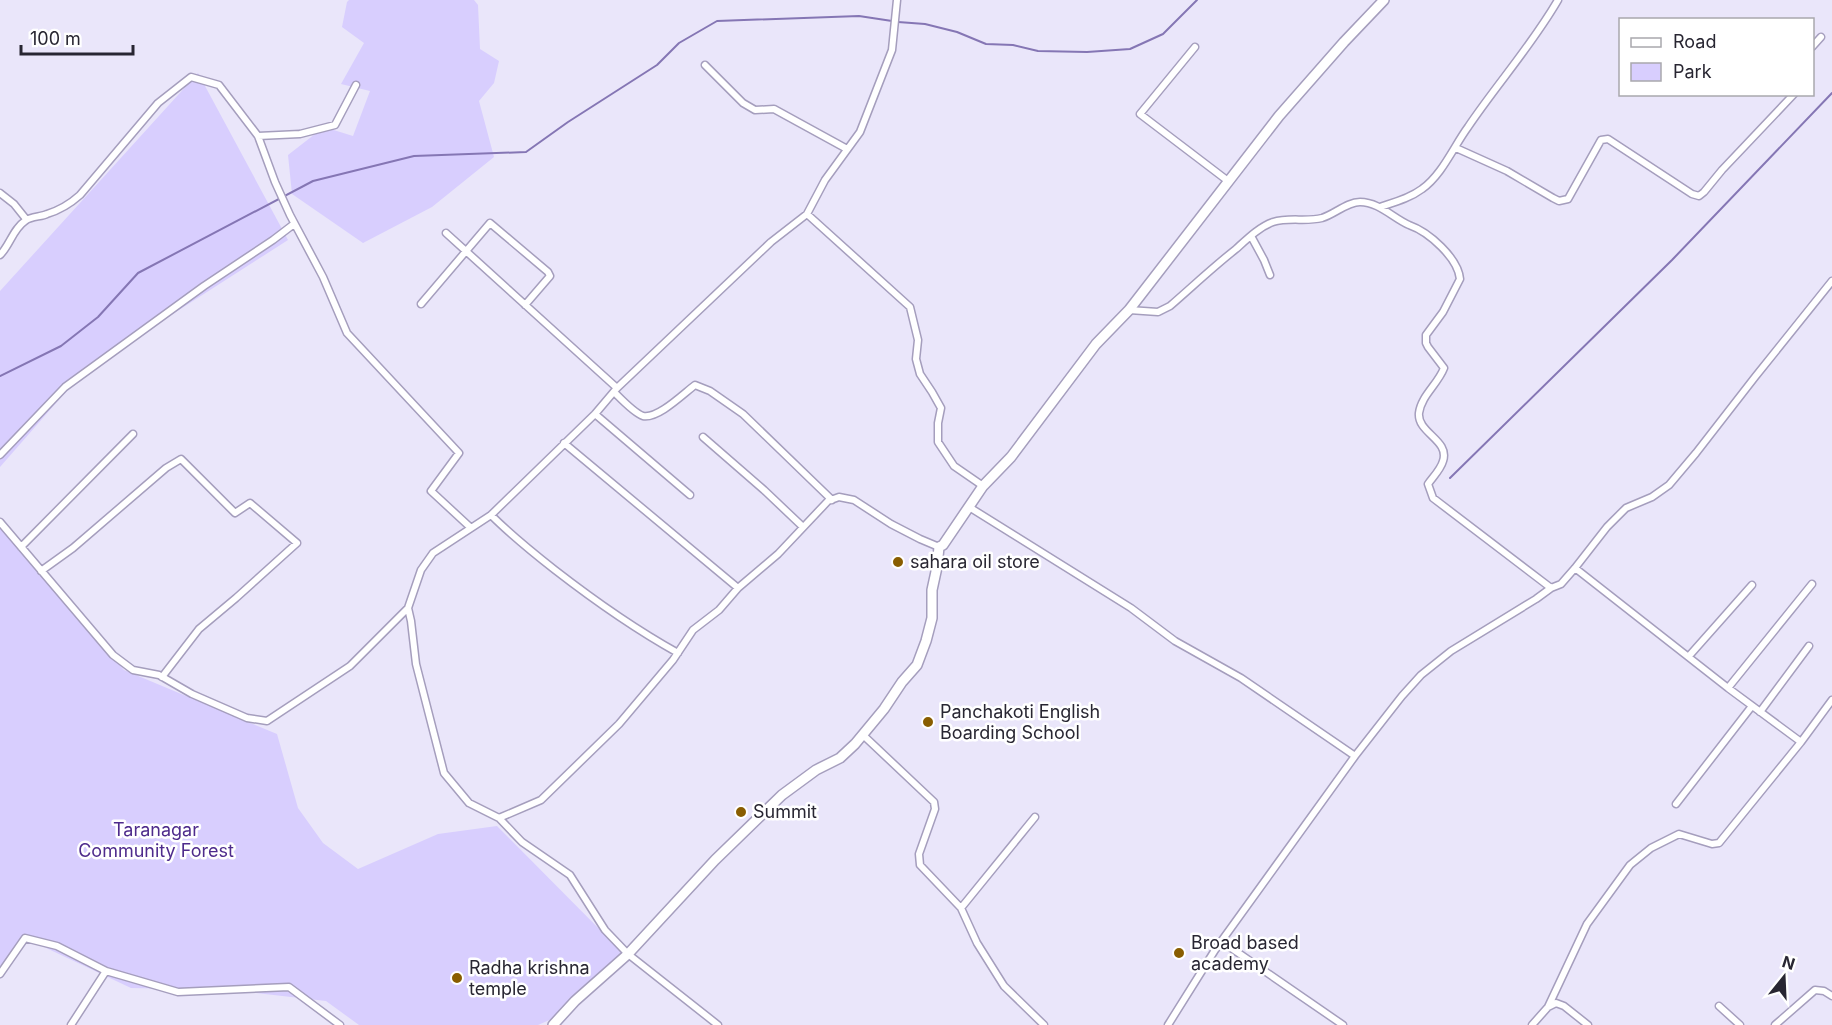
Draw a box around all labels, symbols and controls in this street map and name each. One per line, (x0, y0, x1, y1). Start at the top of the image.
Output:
scale bar (21, 18, 134, 56)
legend (1619, 18, 1814, 96)
text: 100 m (30, 28, 81, 49)
text: Road (1673, 31, 1716, 52)
text: Park (1673, 61, 1712, 82)
place label: sahara oil store (910, 551, 1040, 572)
marker: sahara oil store (891, 555, 905, 569)
place label: Panchakoti English Boarding School (940, 701, 1100, 743)
marker: Panchakoti English Boarding School (921, 715, 935, 729)
place label: Summit (753, 801, 817, 822)
marker: Summit (734, 805, 748, 819)
park label: Taranagar Community Forest (78, 819, 234, 861)
place label: Broad based academy (1191, 932, 1299, 974)
marker: Broad based academy (1172, 946, 1186, 960)
north arrow (1754, 947, 1814, 1007)
text: N (1780, 951, 1798, 974)
place label: Radha krishna temple (469, 957, 590, 999)
marker: Radha krishna temple (450, 971, 464, 985)

